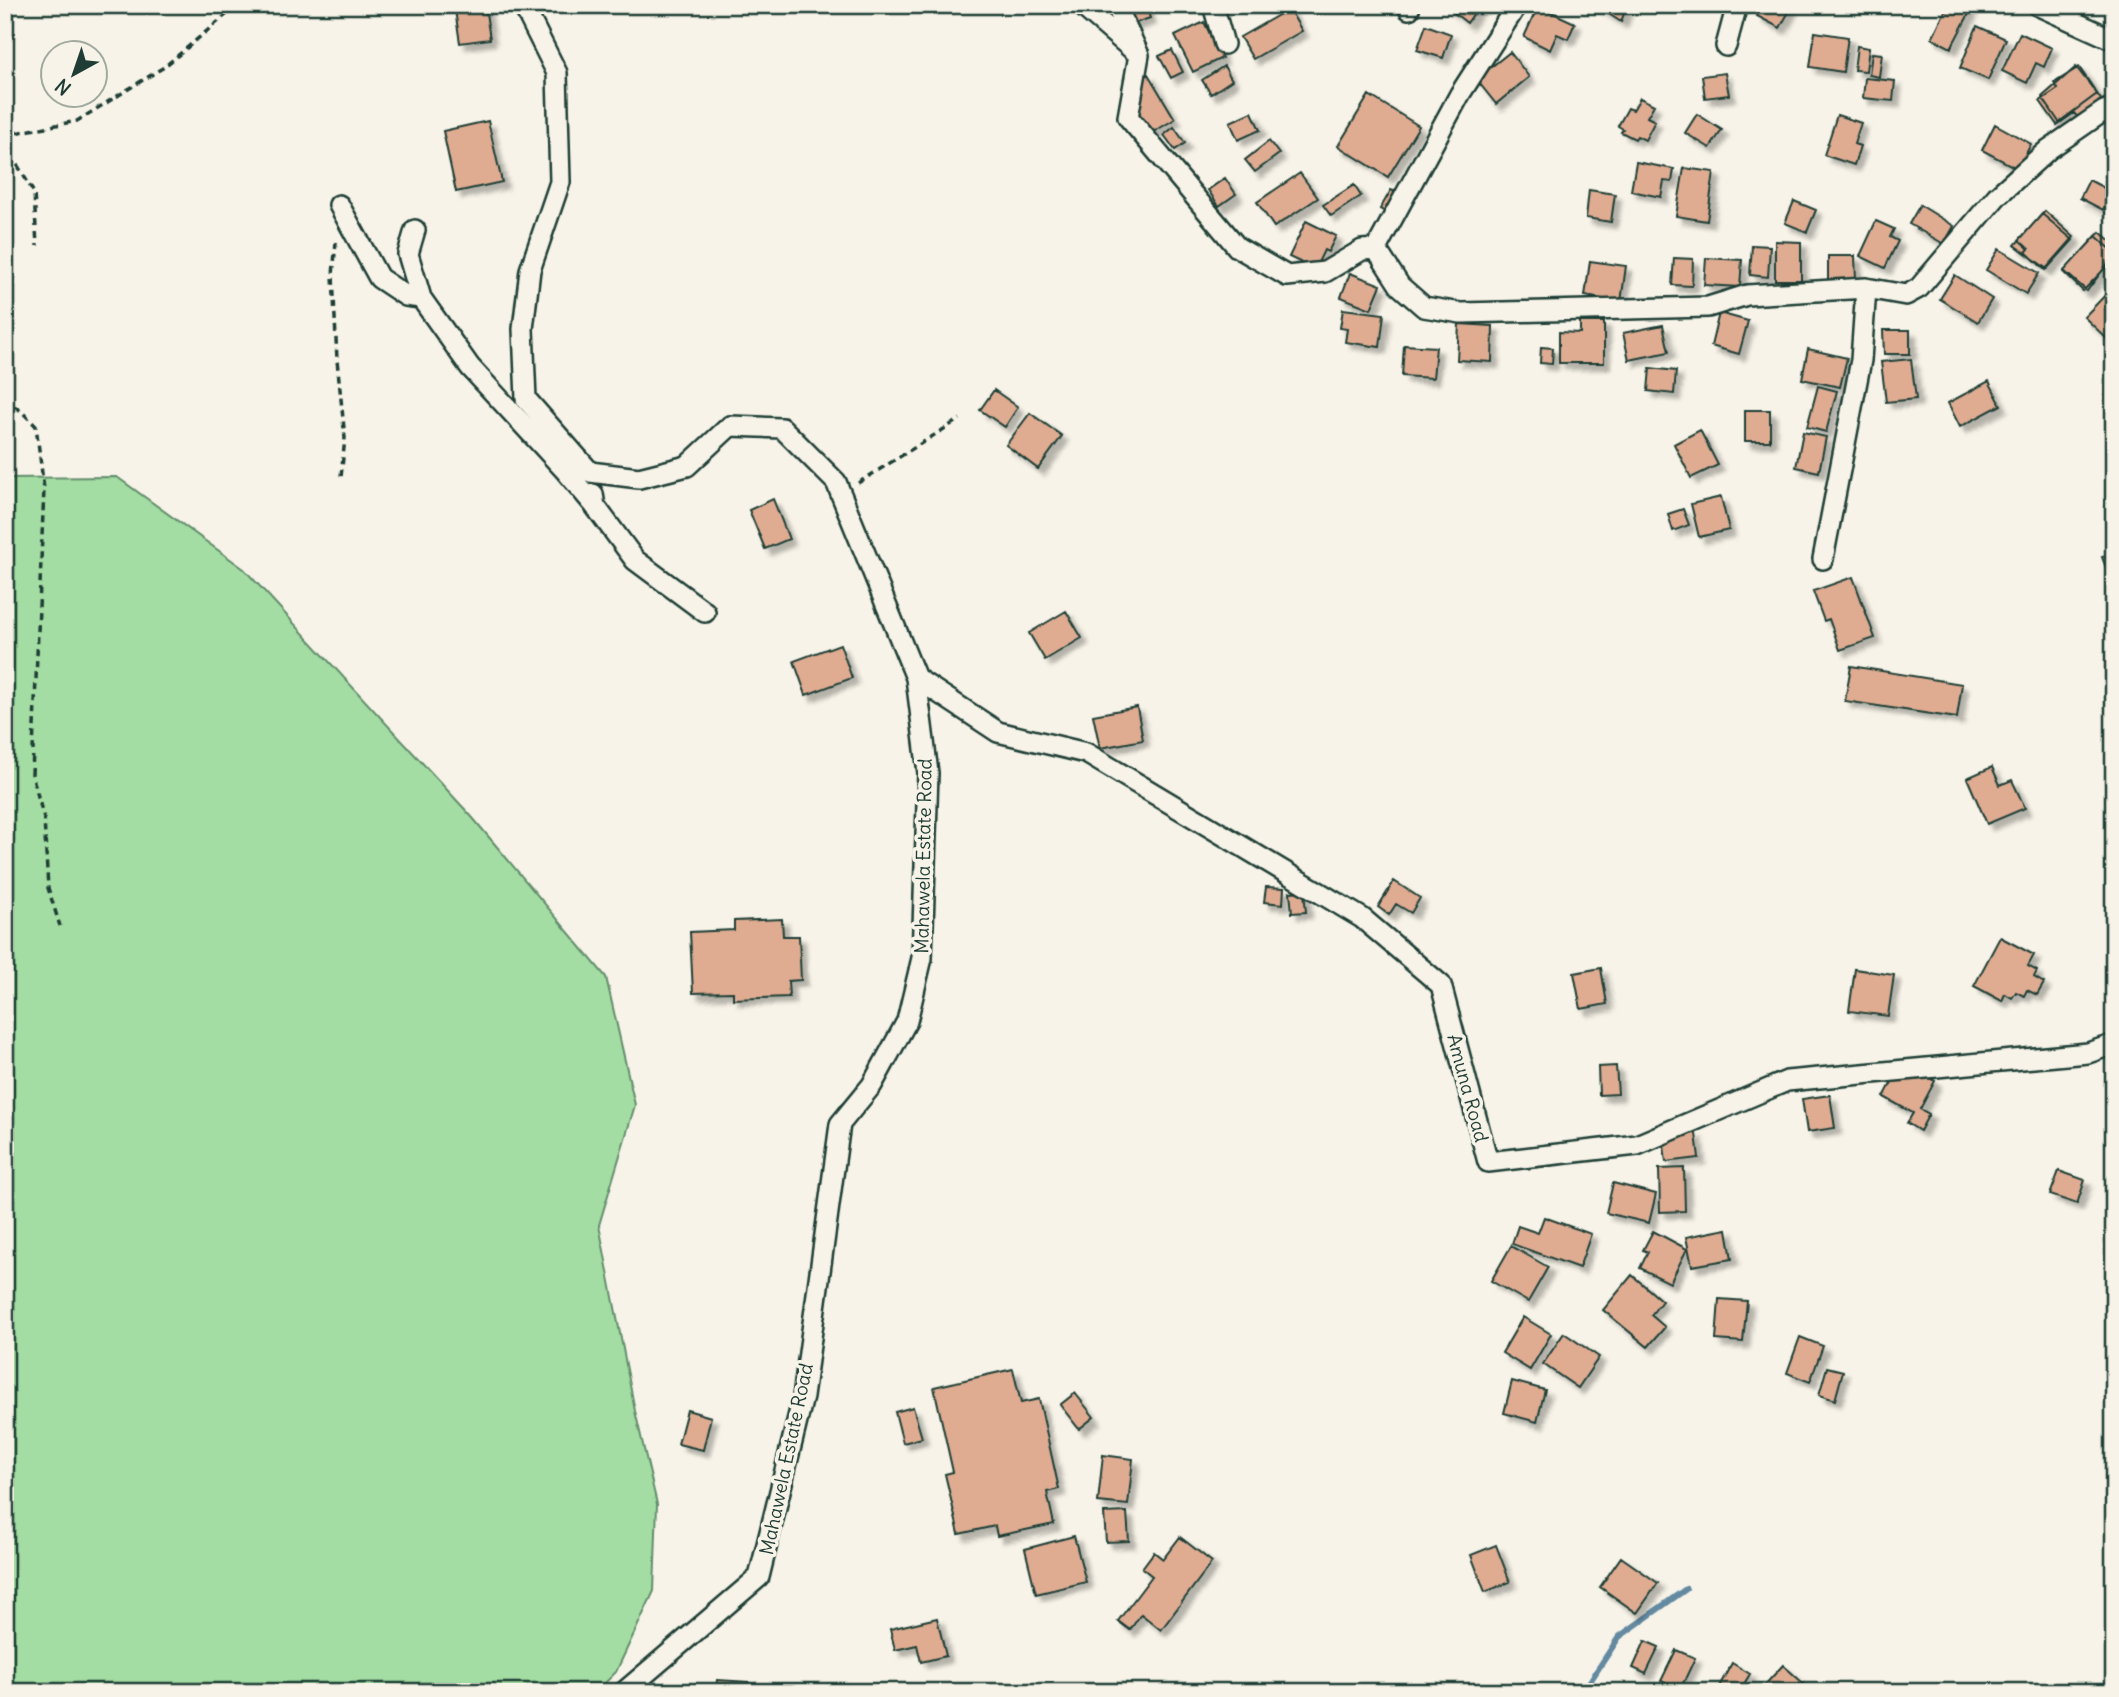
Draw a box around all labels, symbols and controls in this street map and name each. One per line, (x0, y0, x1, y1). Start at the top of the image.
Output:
north arrow (38, 38, 108, 108)
text: N (50, 74, 76, 100)
street label: Mahawela Estate Road (909, 758, 937, 954)
street label: Amuna Road (1442, 1031, 1494, 1145)
street label: Mahawela Estate Road (754, 1361, 818, 1557)

